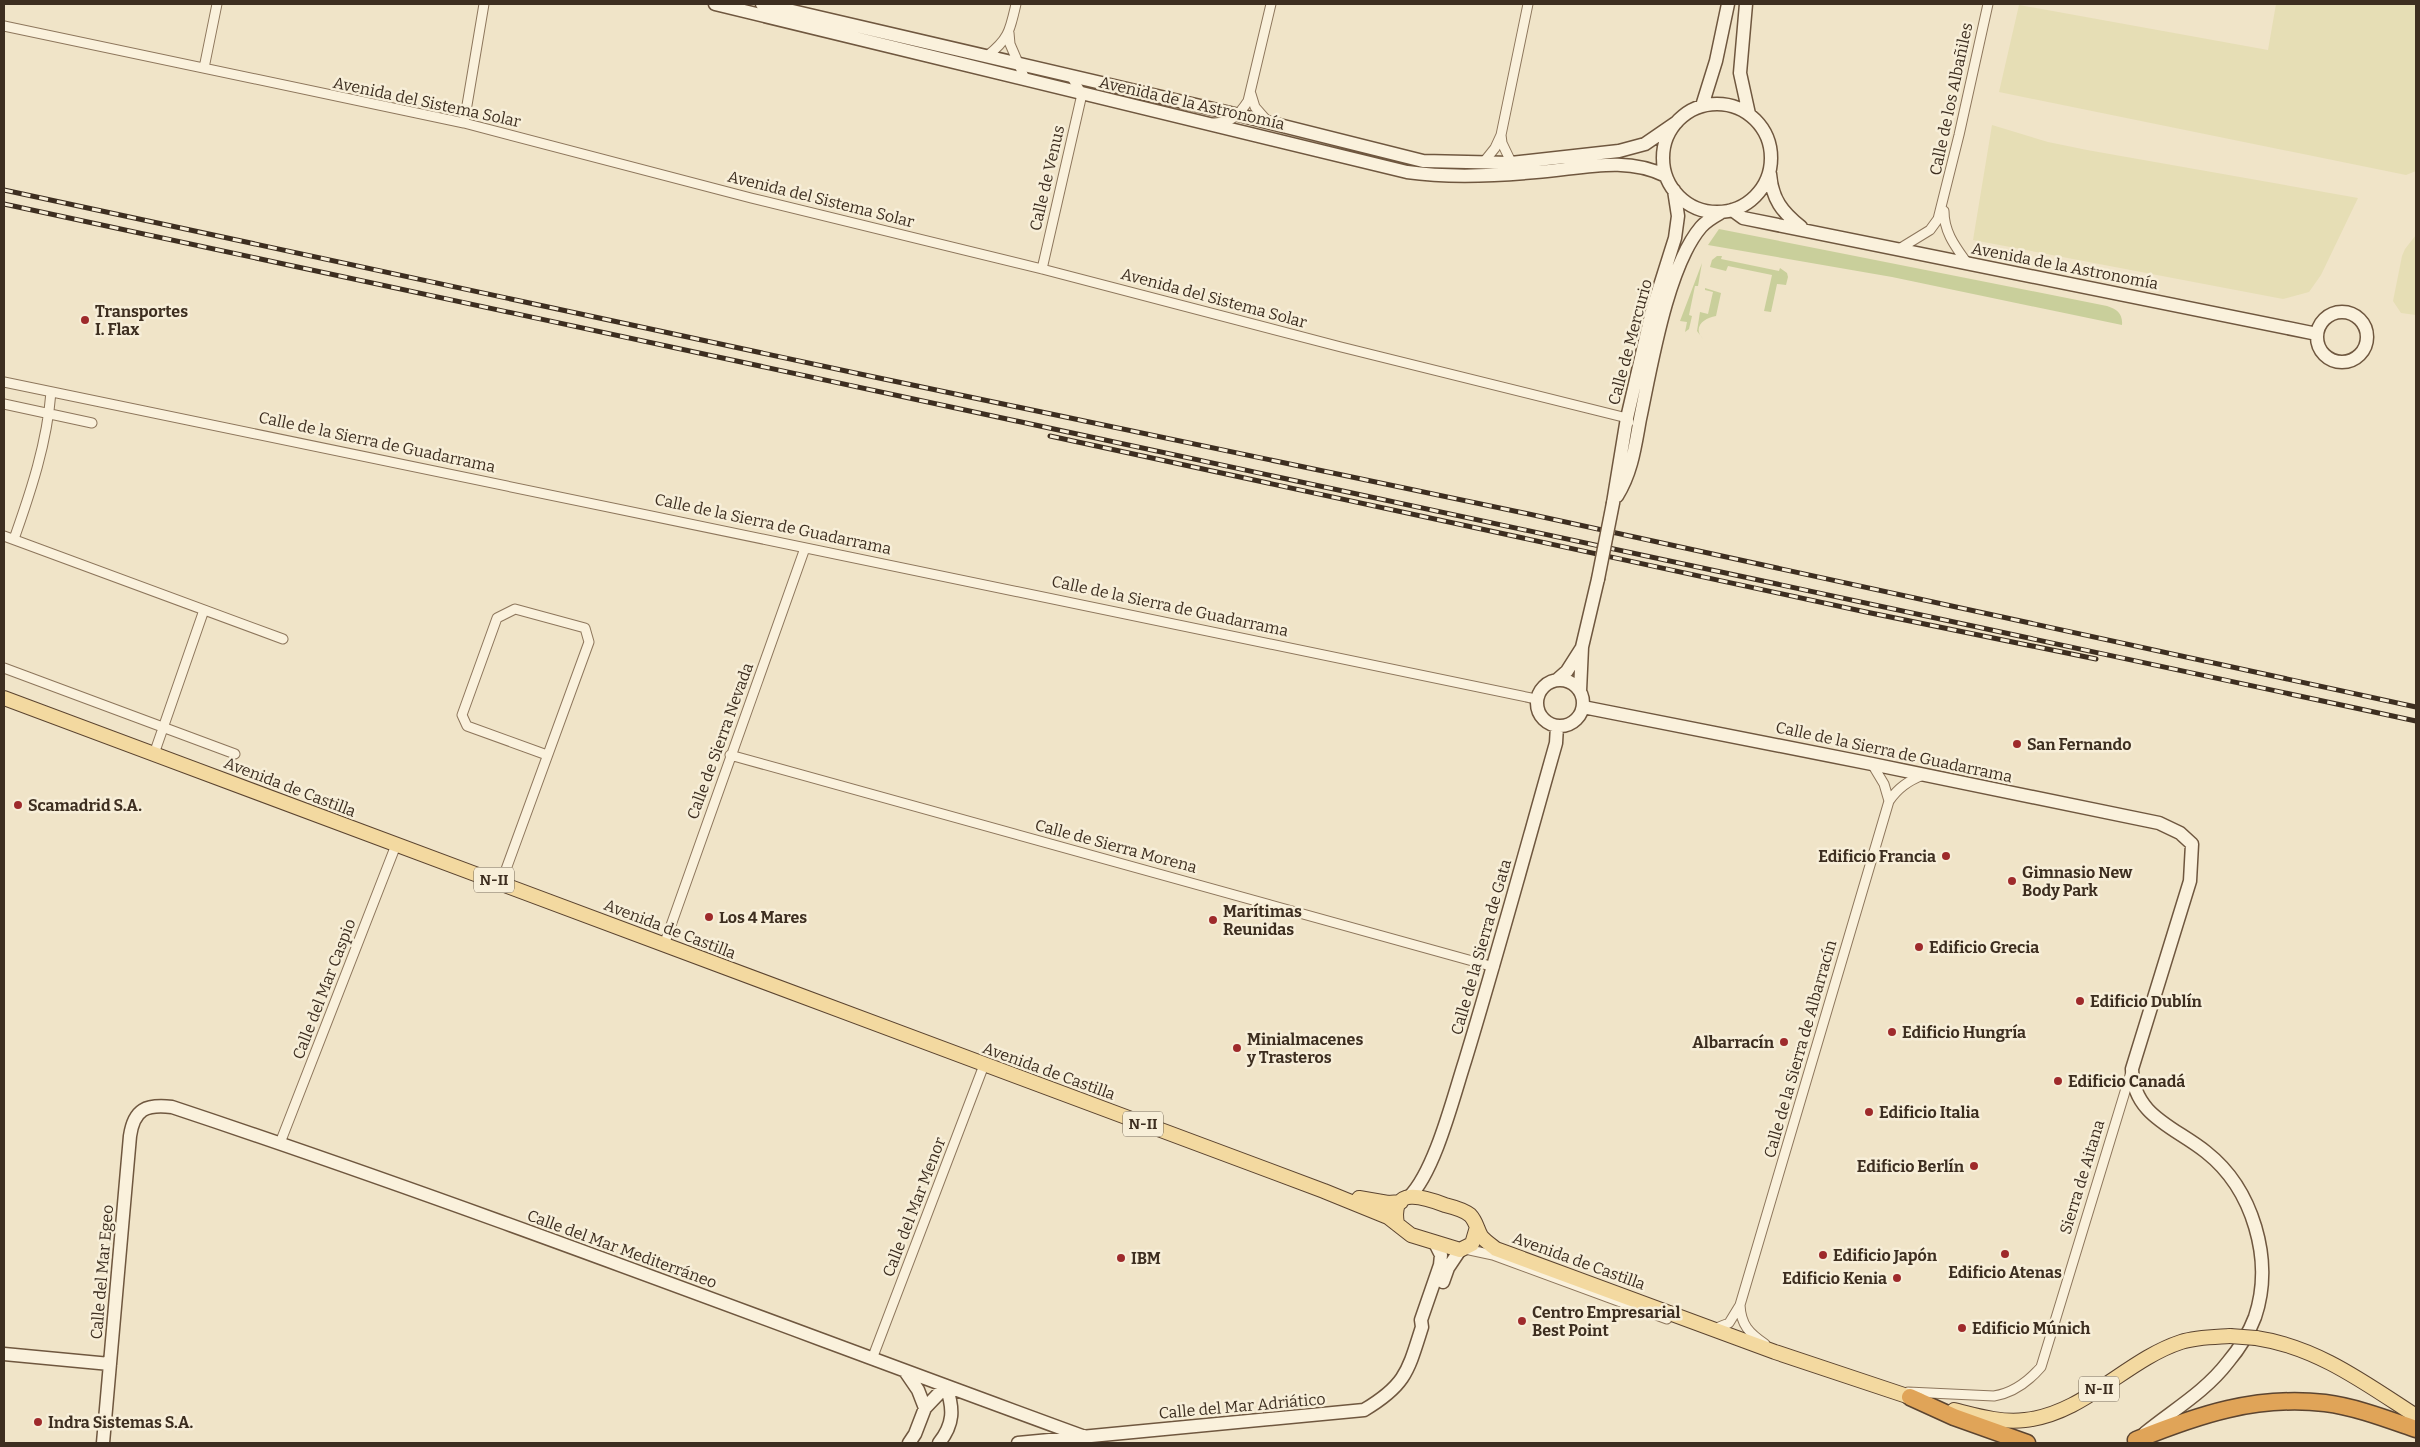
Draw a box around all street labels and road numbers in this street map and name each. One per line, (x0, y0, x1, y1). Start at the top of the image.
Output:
street label: Calle de los Albañiles (1926, 21, 1976, 177)
street label: Avenida de la Astronomía (1097, 72, 1287, 134)
street label: Avenida del Sistema Solar (331, 73, 523, 131)
street label: Calle de Venus (1026, 123, 1068, 233)
street label: Avenida del Sistema Solar (726, 167, 916, 231)
street label: Avenida de la Astronomía (1970, 239, 2160, 293)
street label: Avenida del Sistema Solar (1119, 264, 1309, 332)
street label: Calle de Mercurio (1604, 277, 1656, 407)
street label: Calle de la Sierra de Guadarrama (257, 408, 497, 476)
street label: Calle de la Sierra de Guadarrama (653, 490, 893, 558)
street label: Calle de la Sierra de Guadarrama (1050, 572, 1290, 640)
street label: Calle de Sierra Nevada (683, 660, 757, 822)
street label: Calle de la Sierra de Guadarrama (1774, 718, 2014, 786)
street label: Avenida de Castilla (221, 753, 359, 821)
street label: Calle de Sierra Morena (1033, 815, 1199, 877)
street label: Calle de la Sierra de Gata (1447, 857, 1515, 1037)
road number: N-II (474, 868, 514, 892)
street label: Avenida de Castilla (601, 895, 739, 963)
street label: Calle del Mar Caspio (288, 916, 360, 1062)
street label: Calle de la Sierra de Albarracín (1760, 938, 1840, 1160)
street label: Avenida de Castilla (980, 1038, 1118, 1104)
road number: N-II (1123, 1112, 1163, 1136)
street label: Sierra de Aitana (2056, 1117, 2108, 1236)
street label: Calle del Mar Menor (879, 1134, 949, 1280)
street label: Calle del Mar Egeo (87, 1204, 117, 1340)
street label: Calle del Mar Mediterráneo (525, 1206, 719, 1292)
street label: Avenida de Castilla (1510, 1228, 1648, 1294)
road number: N-II (2079, 1376, 2119, 1402)
street label: Calle del Mar Adriático (1158, 1389, 1326, 1423)

